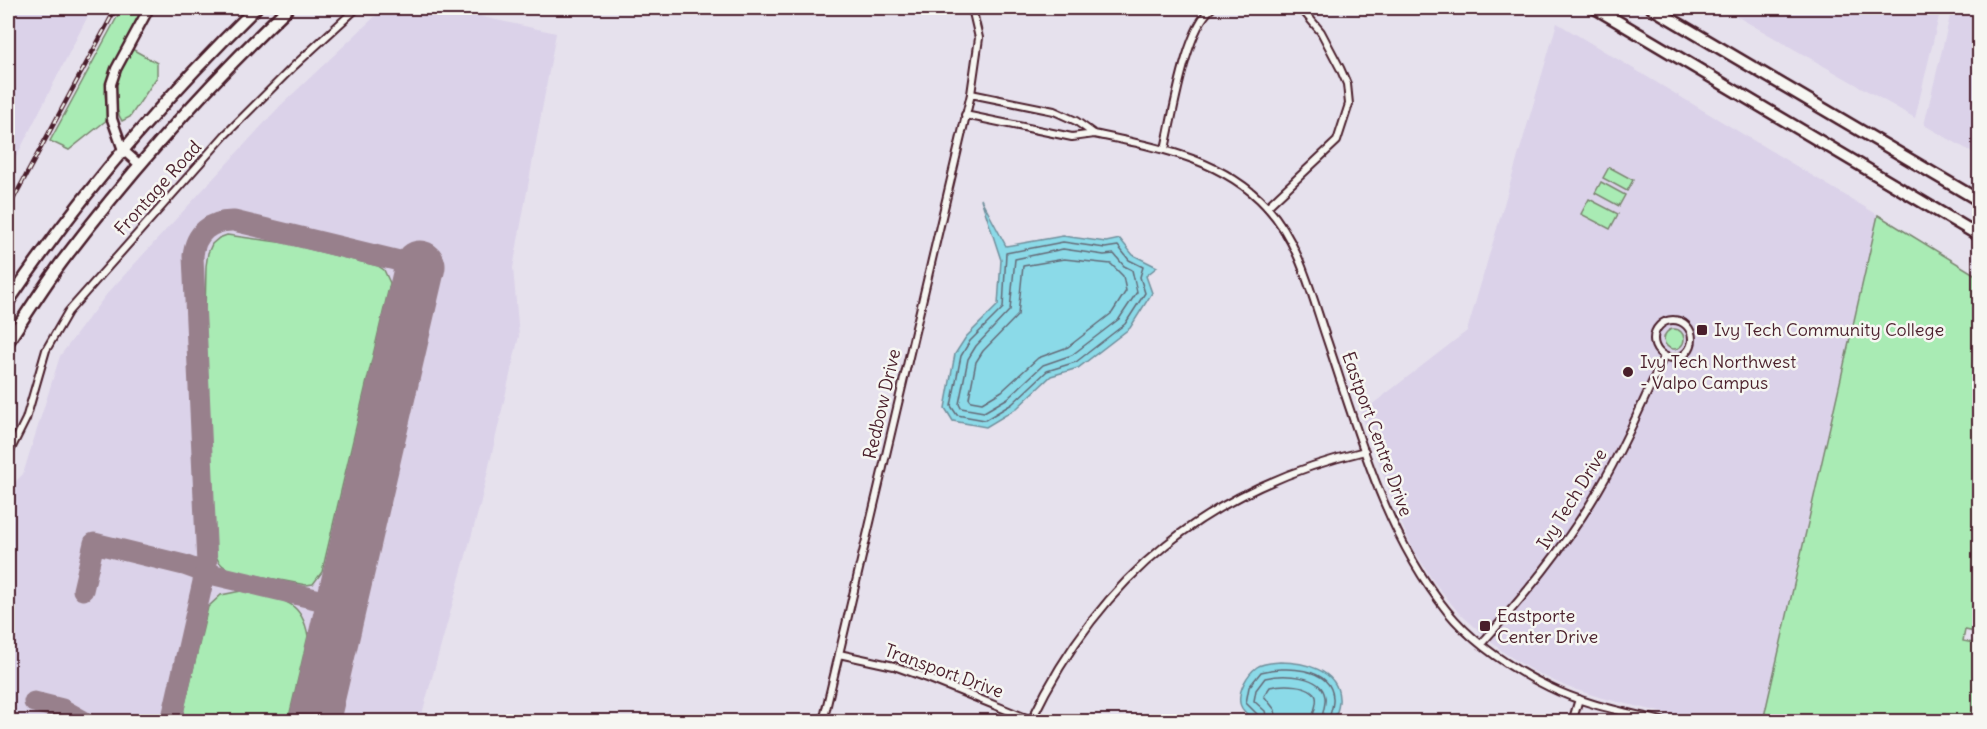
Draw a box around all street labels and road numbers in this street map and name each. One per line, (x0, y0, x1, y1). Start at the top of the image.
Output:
street label: Frontage Road (109, 135, 206, 240)
street label: Redbow Drive (858, 347, 905, 461)
street label: Eastport Centre Drive (1337, 348, 1418, 519)
street label: Ivy Tech Drive (1531, 444, 1612, 553)
street label: Transport Drive (882, 638, 1007, 703)

